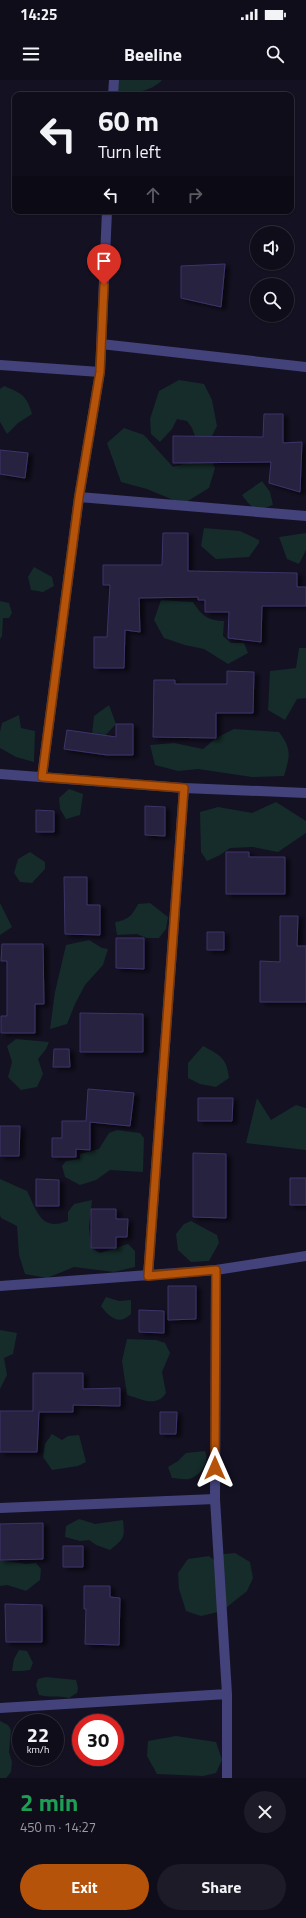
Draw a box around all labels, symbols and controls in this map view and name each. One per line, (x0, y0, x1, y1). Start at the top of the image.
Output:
text: 14:25 (20, 3, 57, 26)
text: Beeline (124, 41, 182, 68)
icon: menu (20, 43, 42, 65)
icon: search (264, 43, 286, 65)
text: 60 m (98, 99, 159, 142)
icon: left (32, 108, 84, 160)
text: Turn left (98, 138, 161, 165)
icon: left (100, 184, 122, 206)
icon: ahead (142, 184, 164, 206)
icon: right (184, 184, 206, 206)
map controls (250, 226, 294, 322)
button: sound (250, 226, 294, 270)
pin (87, 244, 121, 285)
icon: arrive (93, 250, 115, 272)
button: search (250, 278, 294, 322)
position arrow (194, 1447, 236, 1489)
speed limit sign: 30 (72, 1714, 124, 1766)
text: 22 (27, 1719, 49, 1750)
text: km/h (27, 1742, 49, 1757)
text: 2 min (20, 1784, 78, 1820)
button: close (244, 1791, 286, 1833)
text: 450 m · 14:27 (20, 1817, 96, 1837)
button: Exit (20, 1864, 149, 1910)
button: Share (157, 1864, 286, 1910)

